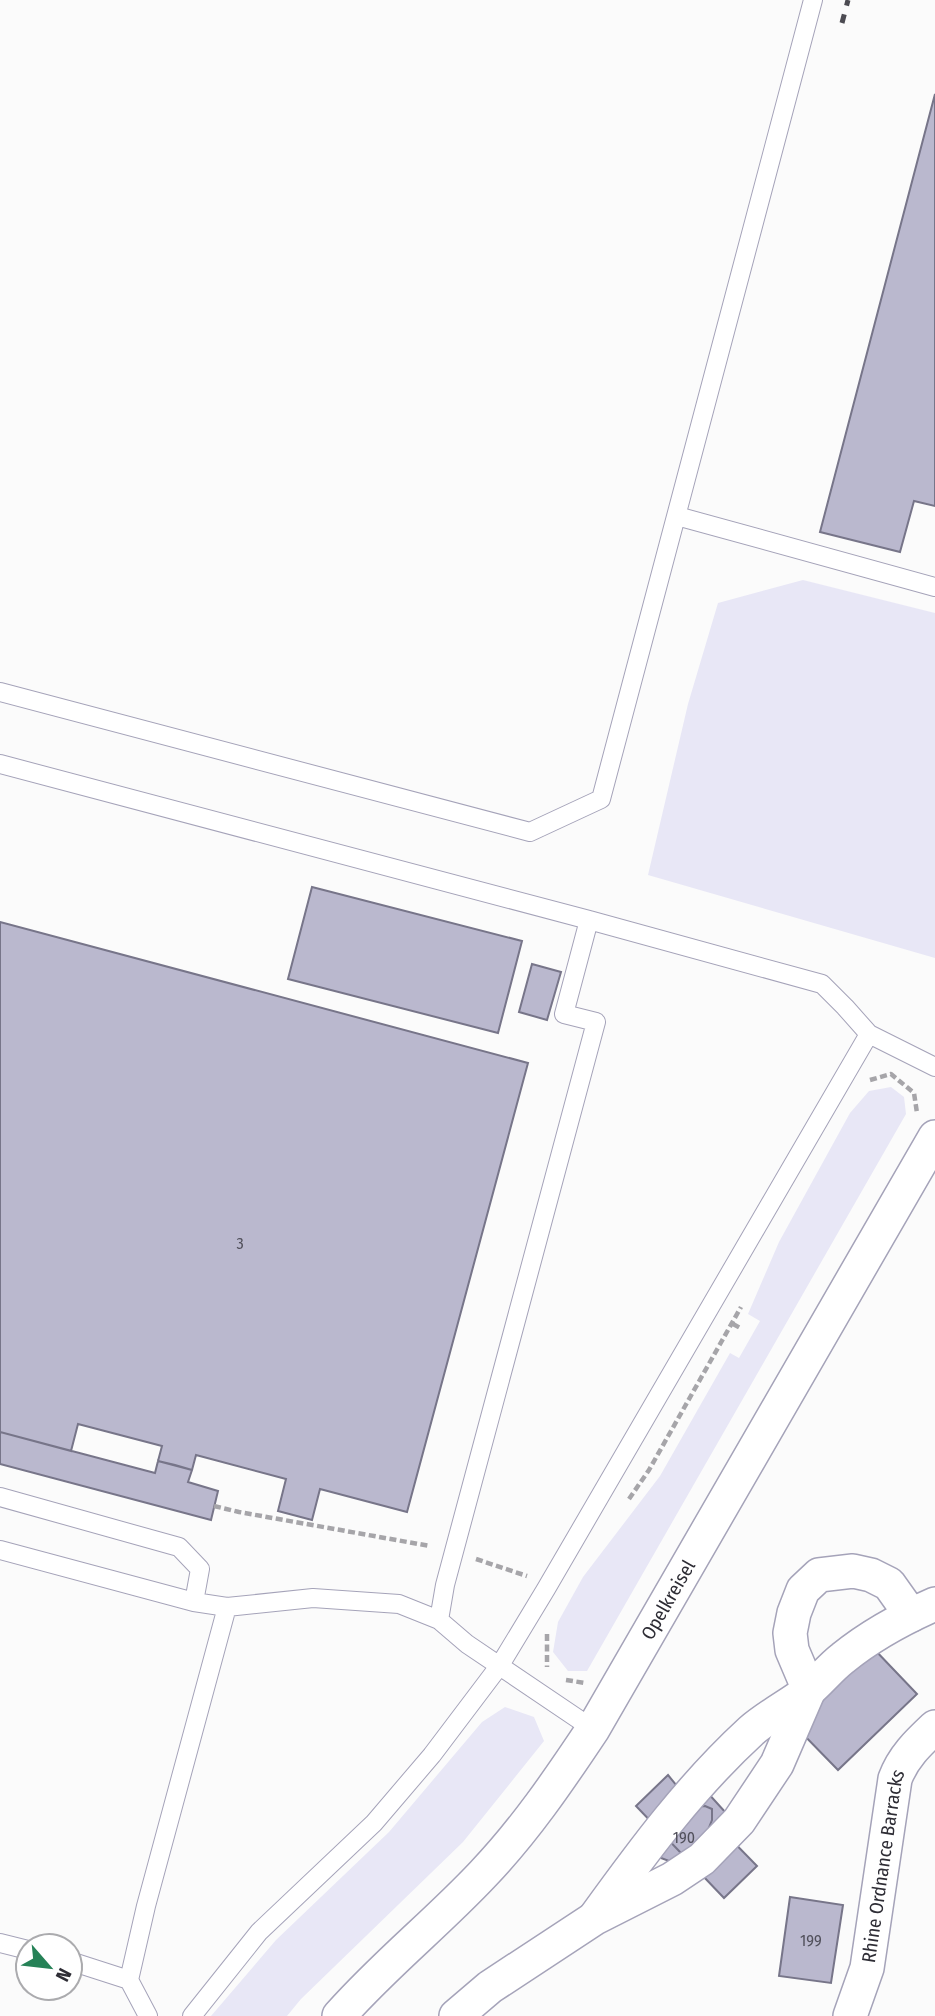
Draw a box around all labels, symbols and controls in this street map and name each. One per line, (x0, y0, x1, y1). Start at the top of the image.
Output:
house number: 3 (236, 1234, 244, 1253)
street label: Opelkreisel (636, 1556, 700, 1644)
street label: Rhine Ordnance Barracks (857, 1766, 910, 1964)
house number: 190 (673, 1828, 695, 1847)
house number: 199 (800, 1931, 822, 1950)
north arrow (14, 1932, 84, 2002)
text: N (51, 1964, 76, 1985)

